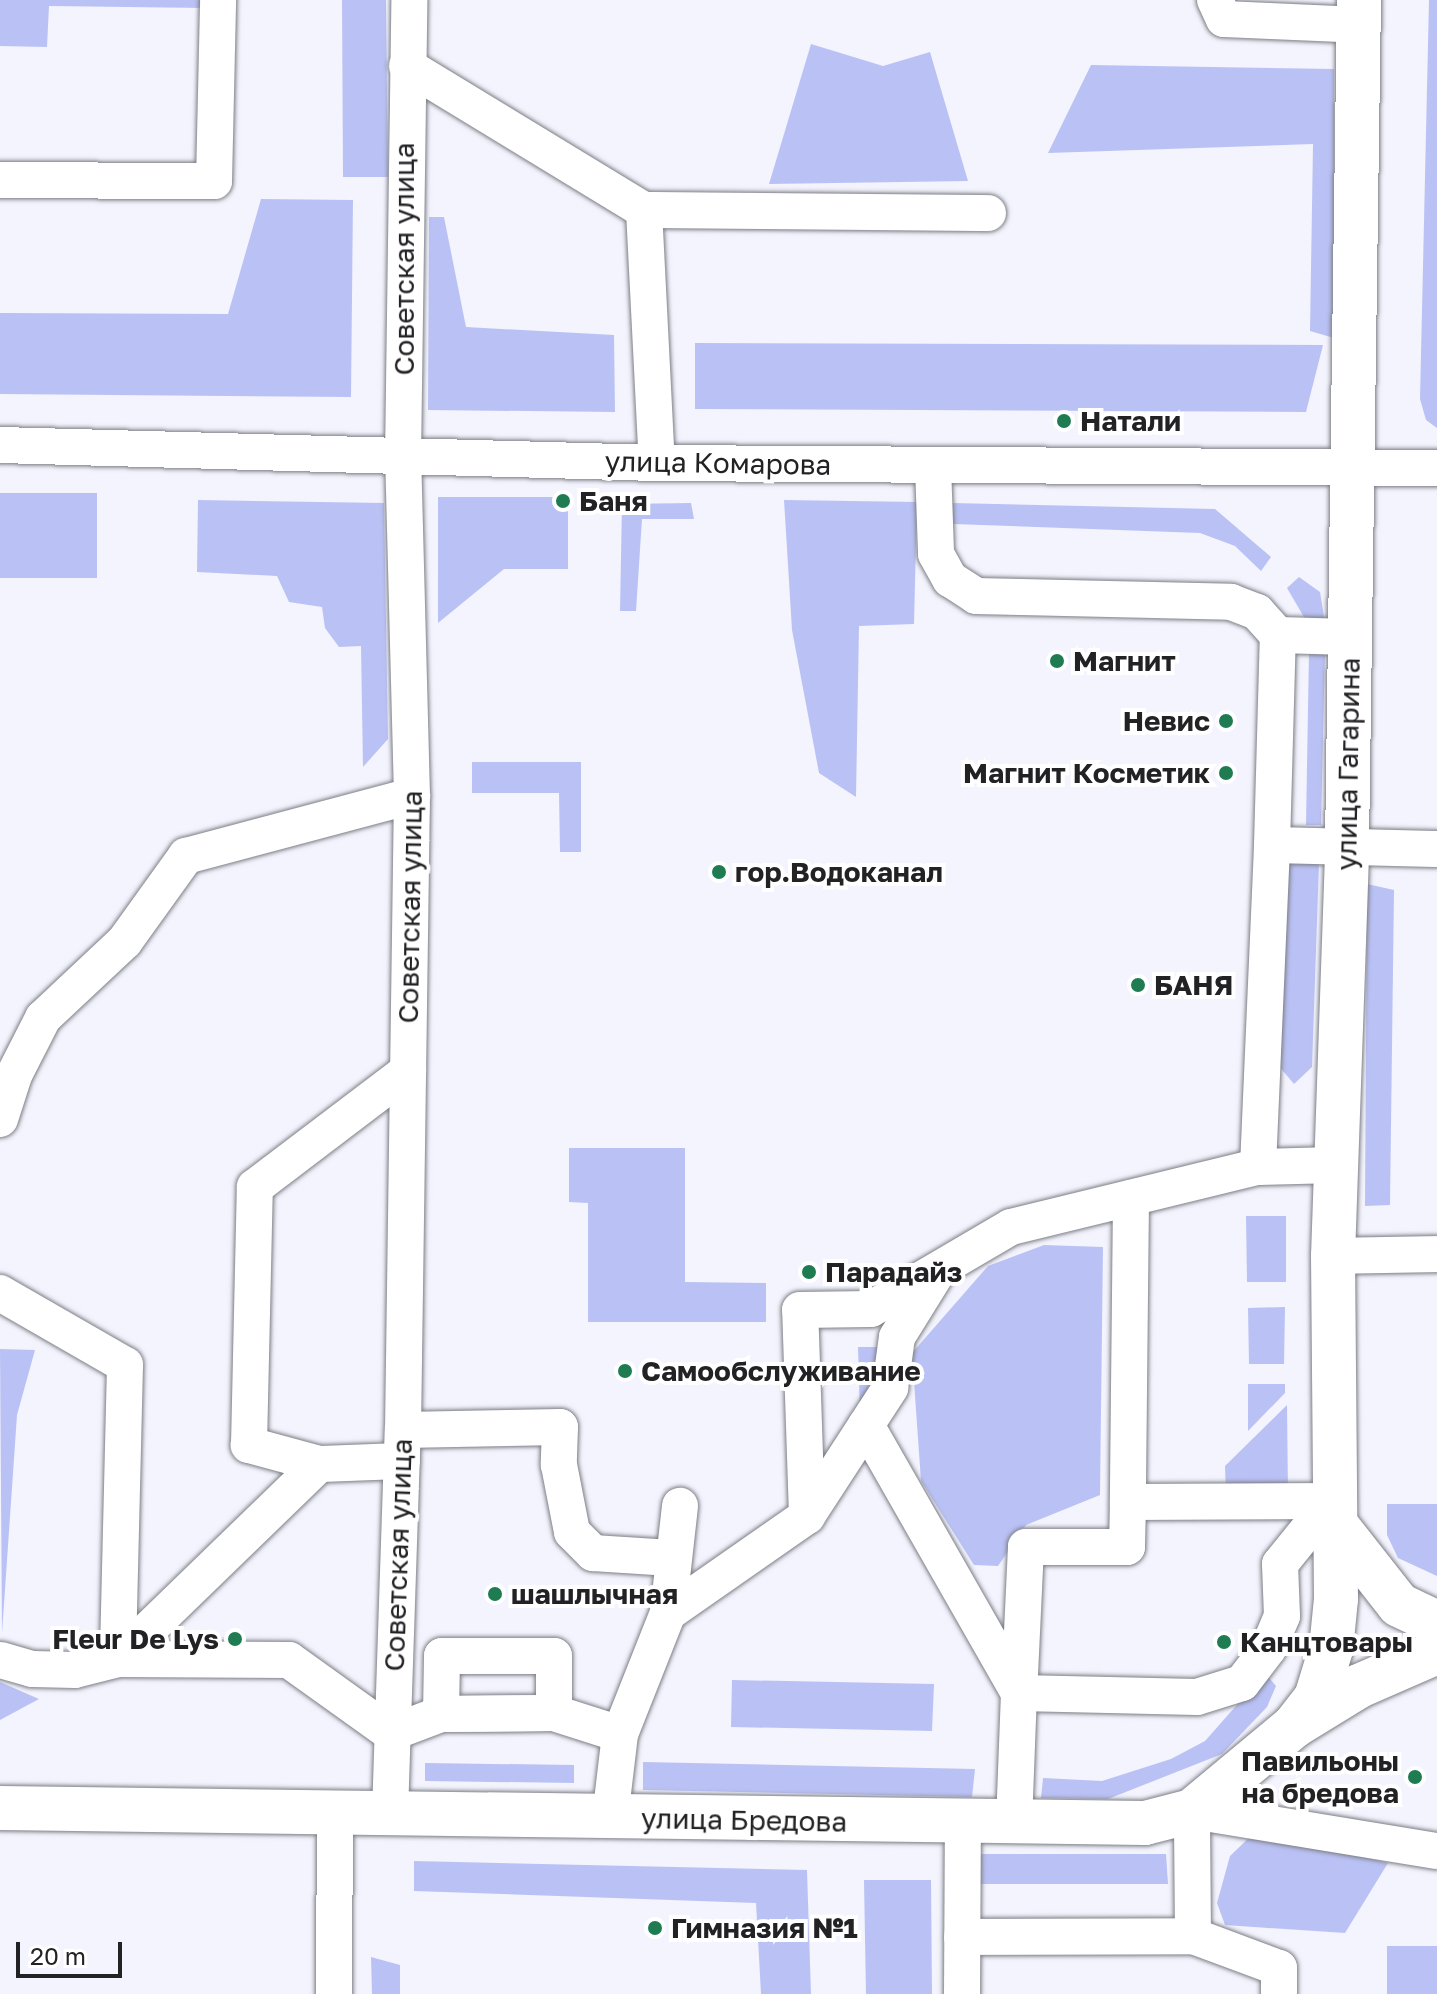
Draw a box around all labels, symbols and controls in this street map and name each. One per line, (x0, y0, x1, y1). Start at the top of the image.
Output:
street label: Советская улица (387, 143, 421, 375)
place label: Натали (1080, 404, 1181, 438)
marker: Натали (1055, 412, 1073, 430)
street label: улица Комарова (604, 444, 832, 482)
place label: Баня (579, 484, 648, 518)
marker: Баня (554, 492, 572, 510)
place label: Магнит (1073, 644, 1176, 678)
marker: Магнит (1048, 652, 1066, 670)
street label: улица Гагарина (1329, 657, 1367, 871)
place label: Невис (1123, 704, 1210, 738)
marker: Невис (1217, 712, 1235, 730)
place label: Магнит Косметик (963, 756, 1210, 790)
marker: Магнит Косметик (1217, 764, 1235, 782)
street label: Советская улица (391, 790, 429, 1024)
place label: гор.Водоканал (735, 855, 943, 889)
marker: гор.Водоканал (710, 863, 728, 881)
place label: БАНЯ (1154, 968, 1233, 1002)
marker: БАНЯ (1129, 976, 1147, 994)
place label: Парадайз (825, 1255, 962, 1289)
marker: Парадайз (800, 1263, 818, 1281)
place label: Самообслуживание (641, 1354, 921, 1388)
marker: Самообслуживание (616, 1362, 634, 1380)
street label: Советская улица (377, 1438, 419, 1672)
place label: шашлычная (511, 1577, 678, 1611)
marker: шашлычная (486, 1585, 504, 1603)
place label: Fleur De Lys (52, 1622, 219, 1656)
place label: Канцтовары (1240, 1625, 1413, 1659)
marker: Fleur De Lys (226, 1630, 244, 1648)
marker: Канцтовары (1215, 1633, 1233, 1651)
place label: Павильоны на бредова (1241, 1744, 1399, 1810)
marker: Павильоны на бредова (1406, 1768, 1424, 1786)
street label: улица Бредова (641, 1801, 847, 1839)
place label: Гимназия №1 (671, 1911, 858, 1945)
marker: Гимназия №1 (646, 1919, 664, 1937)
scale bar (20, 1926, 126, 1976)
text: 20 m (30, 1941, 86, 1970)

